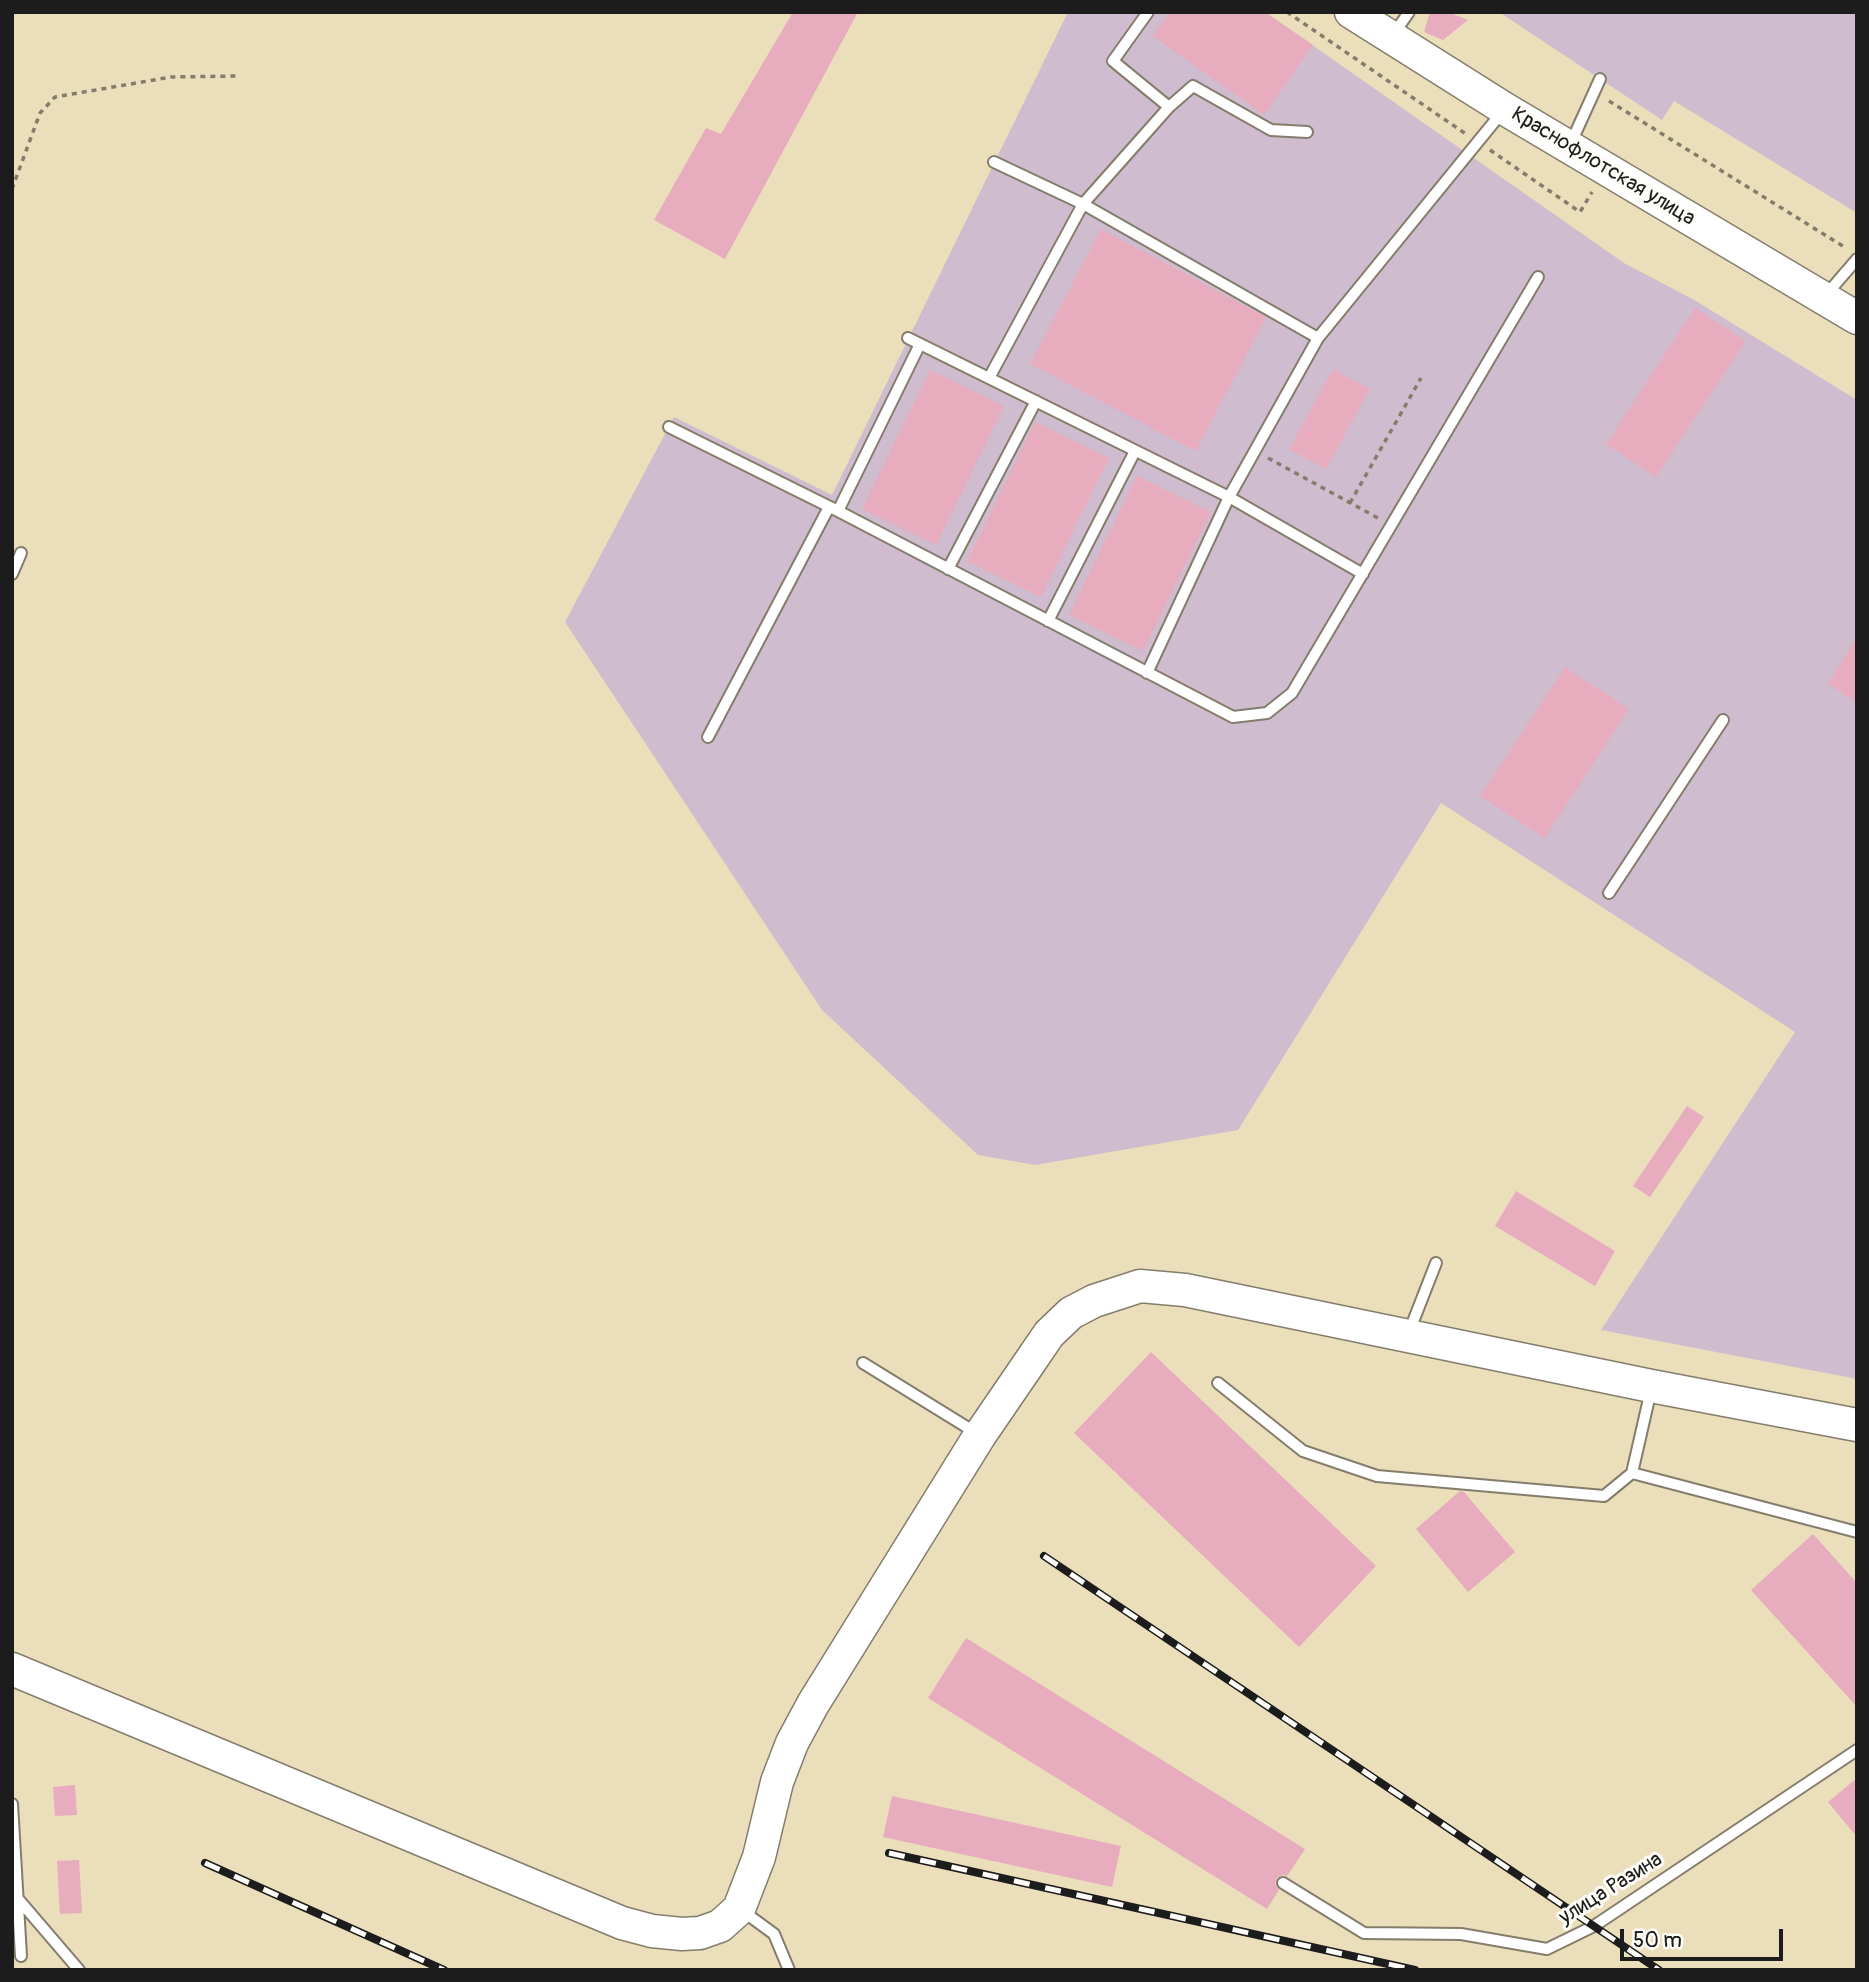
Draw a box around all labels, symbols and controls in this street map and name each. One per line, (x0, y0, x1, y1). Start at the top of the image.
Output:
street label: Краснофлотская улица (1507, 102, 1699, 232)
street label: улица Разина (1555, 1847, 1667, 1931)
scale bar (1624, 1916, 1787, 1960)
text: 50 m (1633, 1927, 1682, 1954)

